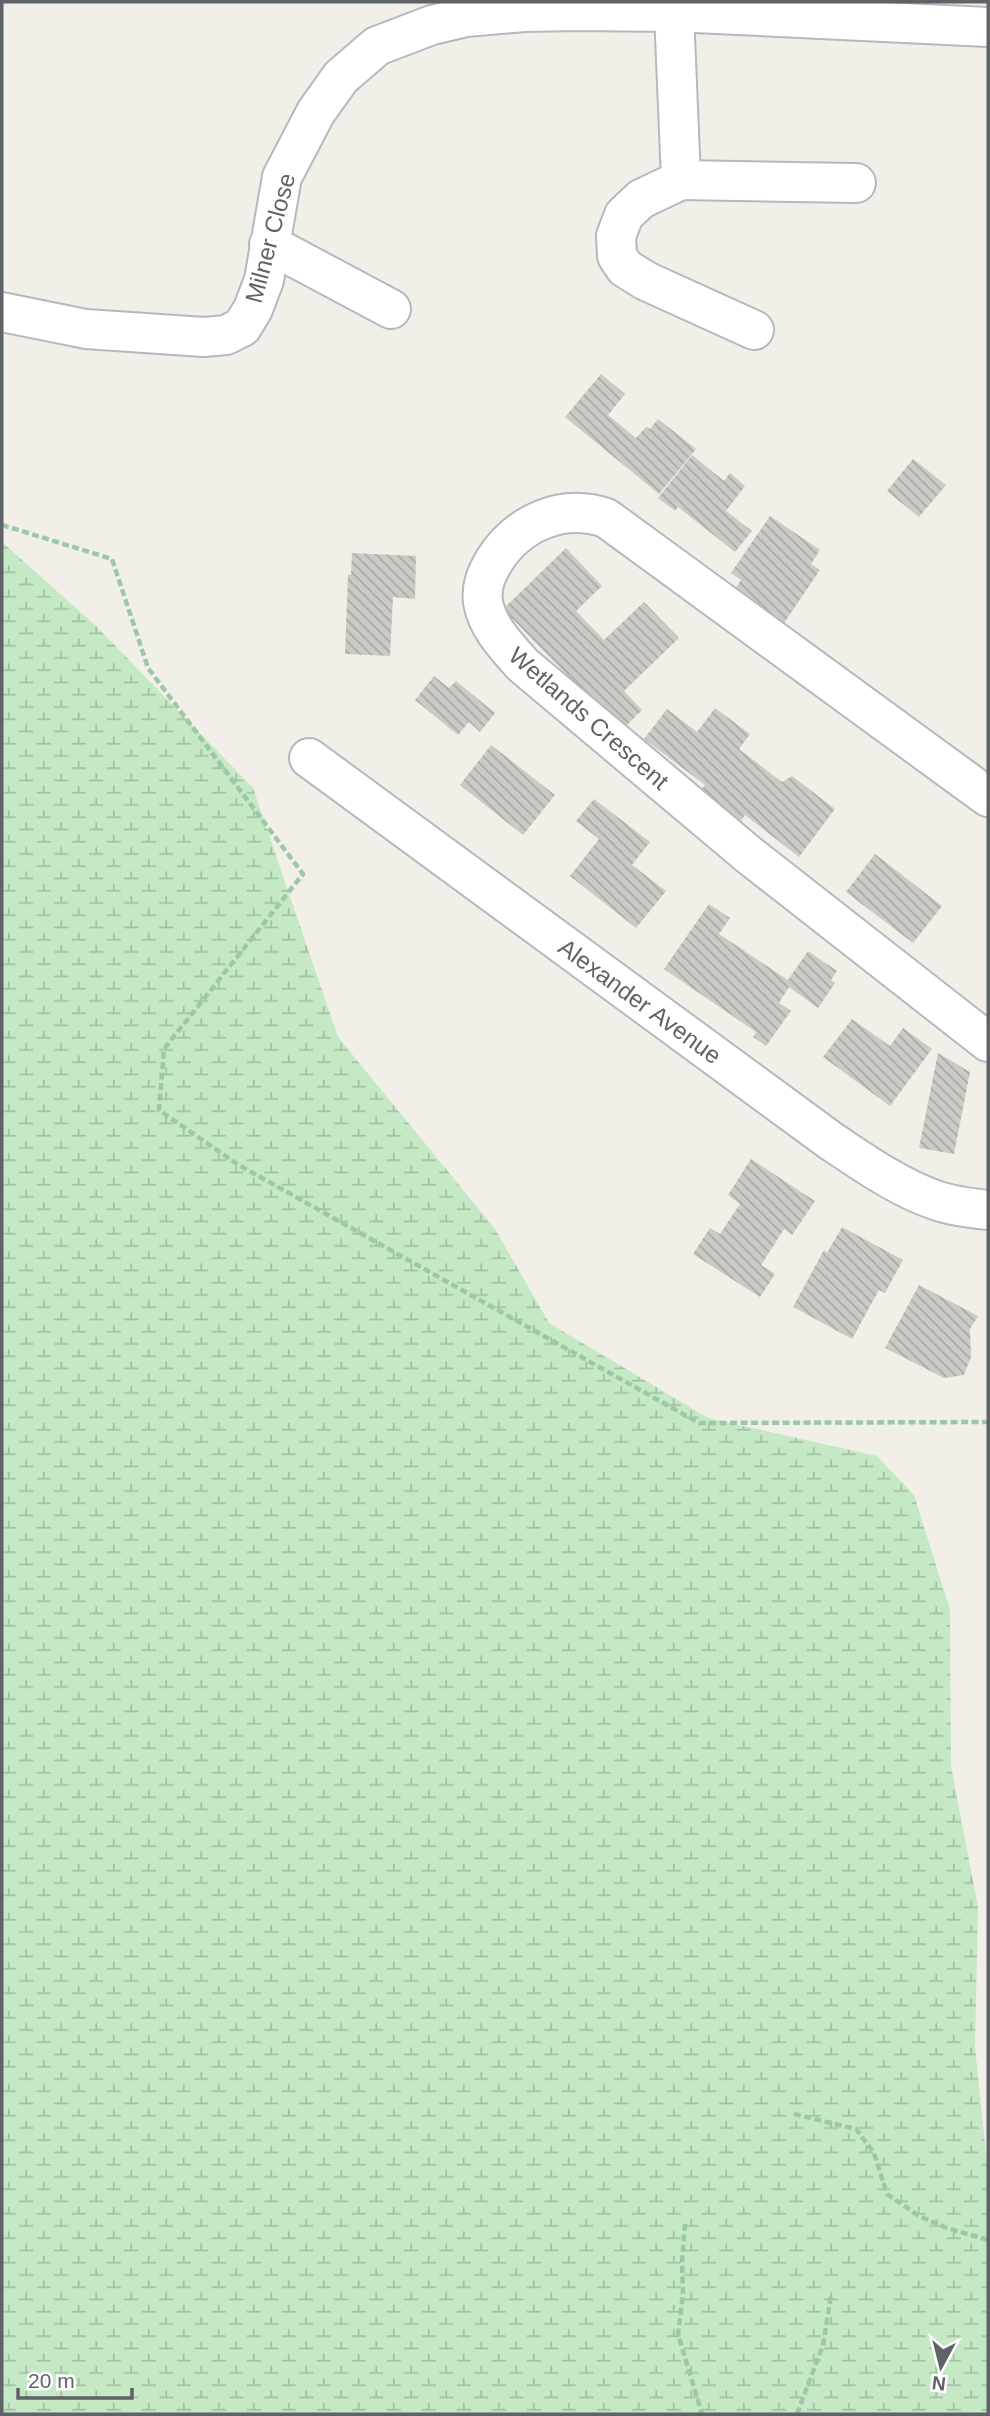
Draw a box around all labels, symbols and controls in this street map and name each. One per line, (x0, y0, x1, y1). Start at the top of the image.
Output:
street label: Milner Close (240, 170, 300, 306)
street label: Wetlands Crescent (504, 641, 674, 795)
street label: Alexander Avenue (553, 933, 727, 1069)
north arrow (906, 2332, 976, 2402)
scale bar (18, 2356, 131, 2400)
text: 20 m (28, 2369, 75, 2392)
text: N (931, 2372, 947, 2395)

